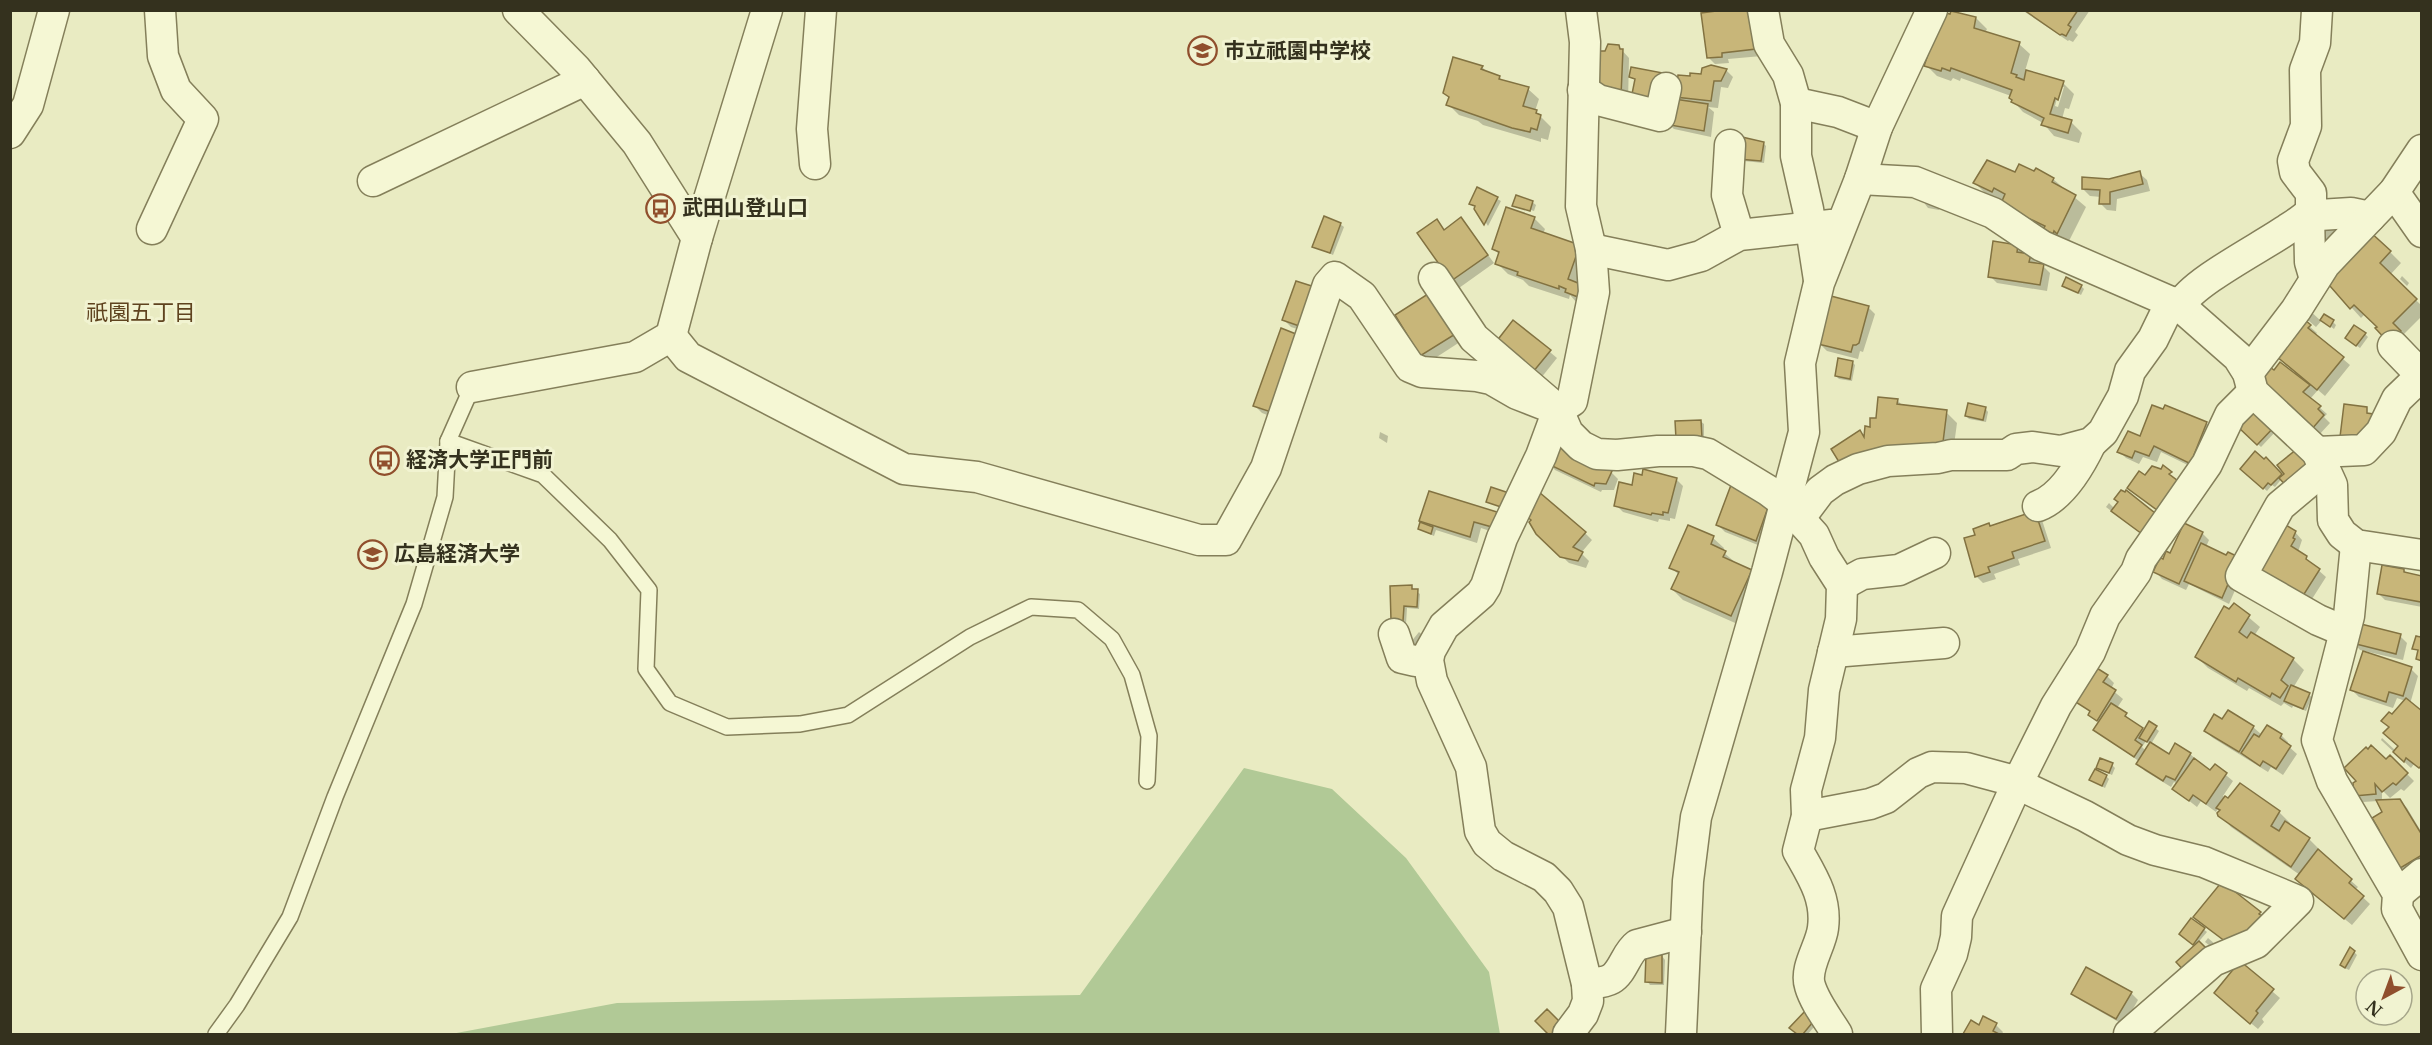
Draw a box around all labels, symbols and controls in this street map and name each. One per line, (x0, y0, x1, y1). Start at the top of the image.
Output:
school or university icon: 市立祇園中学校 (1187, 35, 1219, 67)
place label: 市立祇園中学校 (1224, 38, 1371, 64)
bus stop icon: 武田山登山口 (645, 192, 677, 224)
place label: 武田山登山口 (682, 195, 808, 221)
district label: 祇園五丁目 (86, 299, 196, 326)
bus stop icon: 経済大学正門前 (369, 444, 401, 476)
place label: 経済大学正門前 (406, 447, 553, 473)
school or university icon: 広島経済大学 (357, 538, 389, 570)
place label: 広島経済大学 (394, 541, 520, 567)
north arrow (2354, 967, 2414, 1027)
text: N (2362, 996, 2386, 1021)

